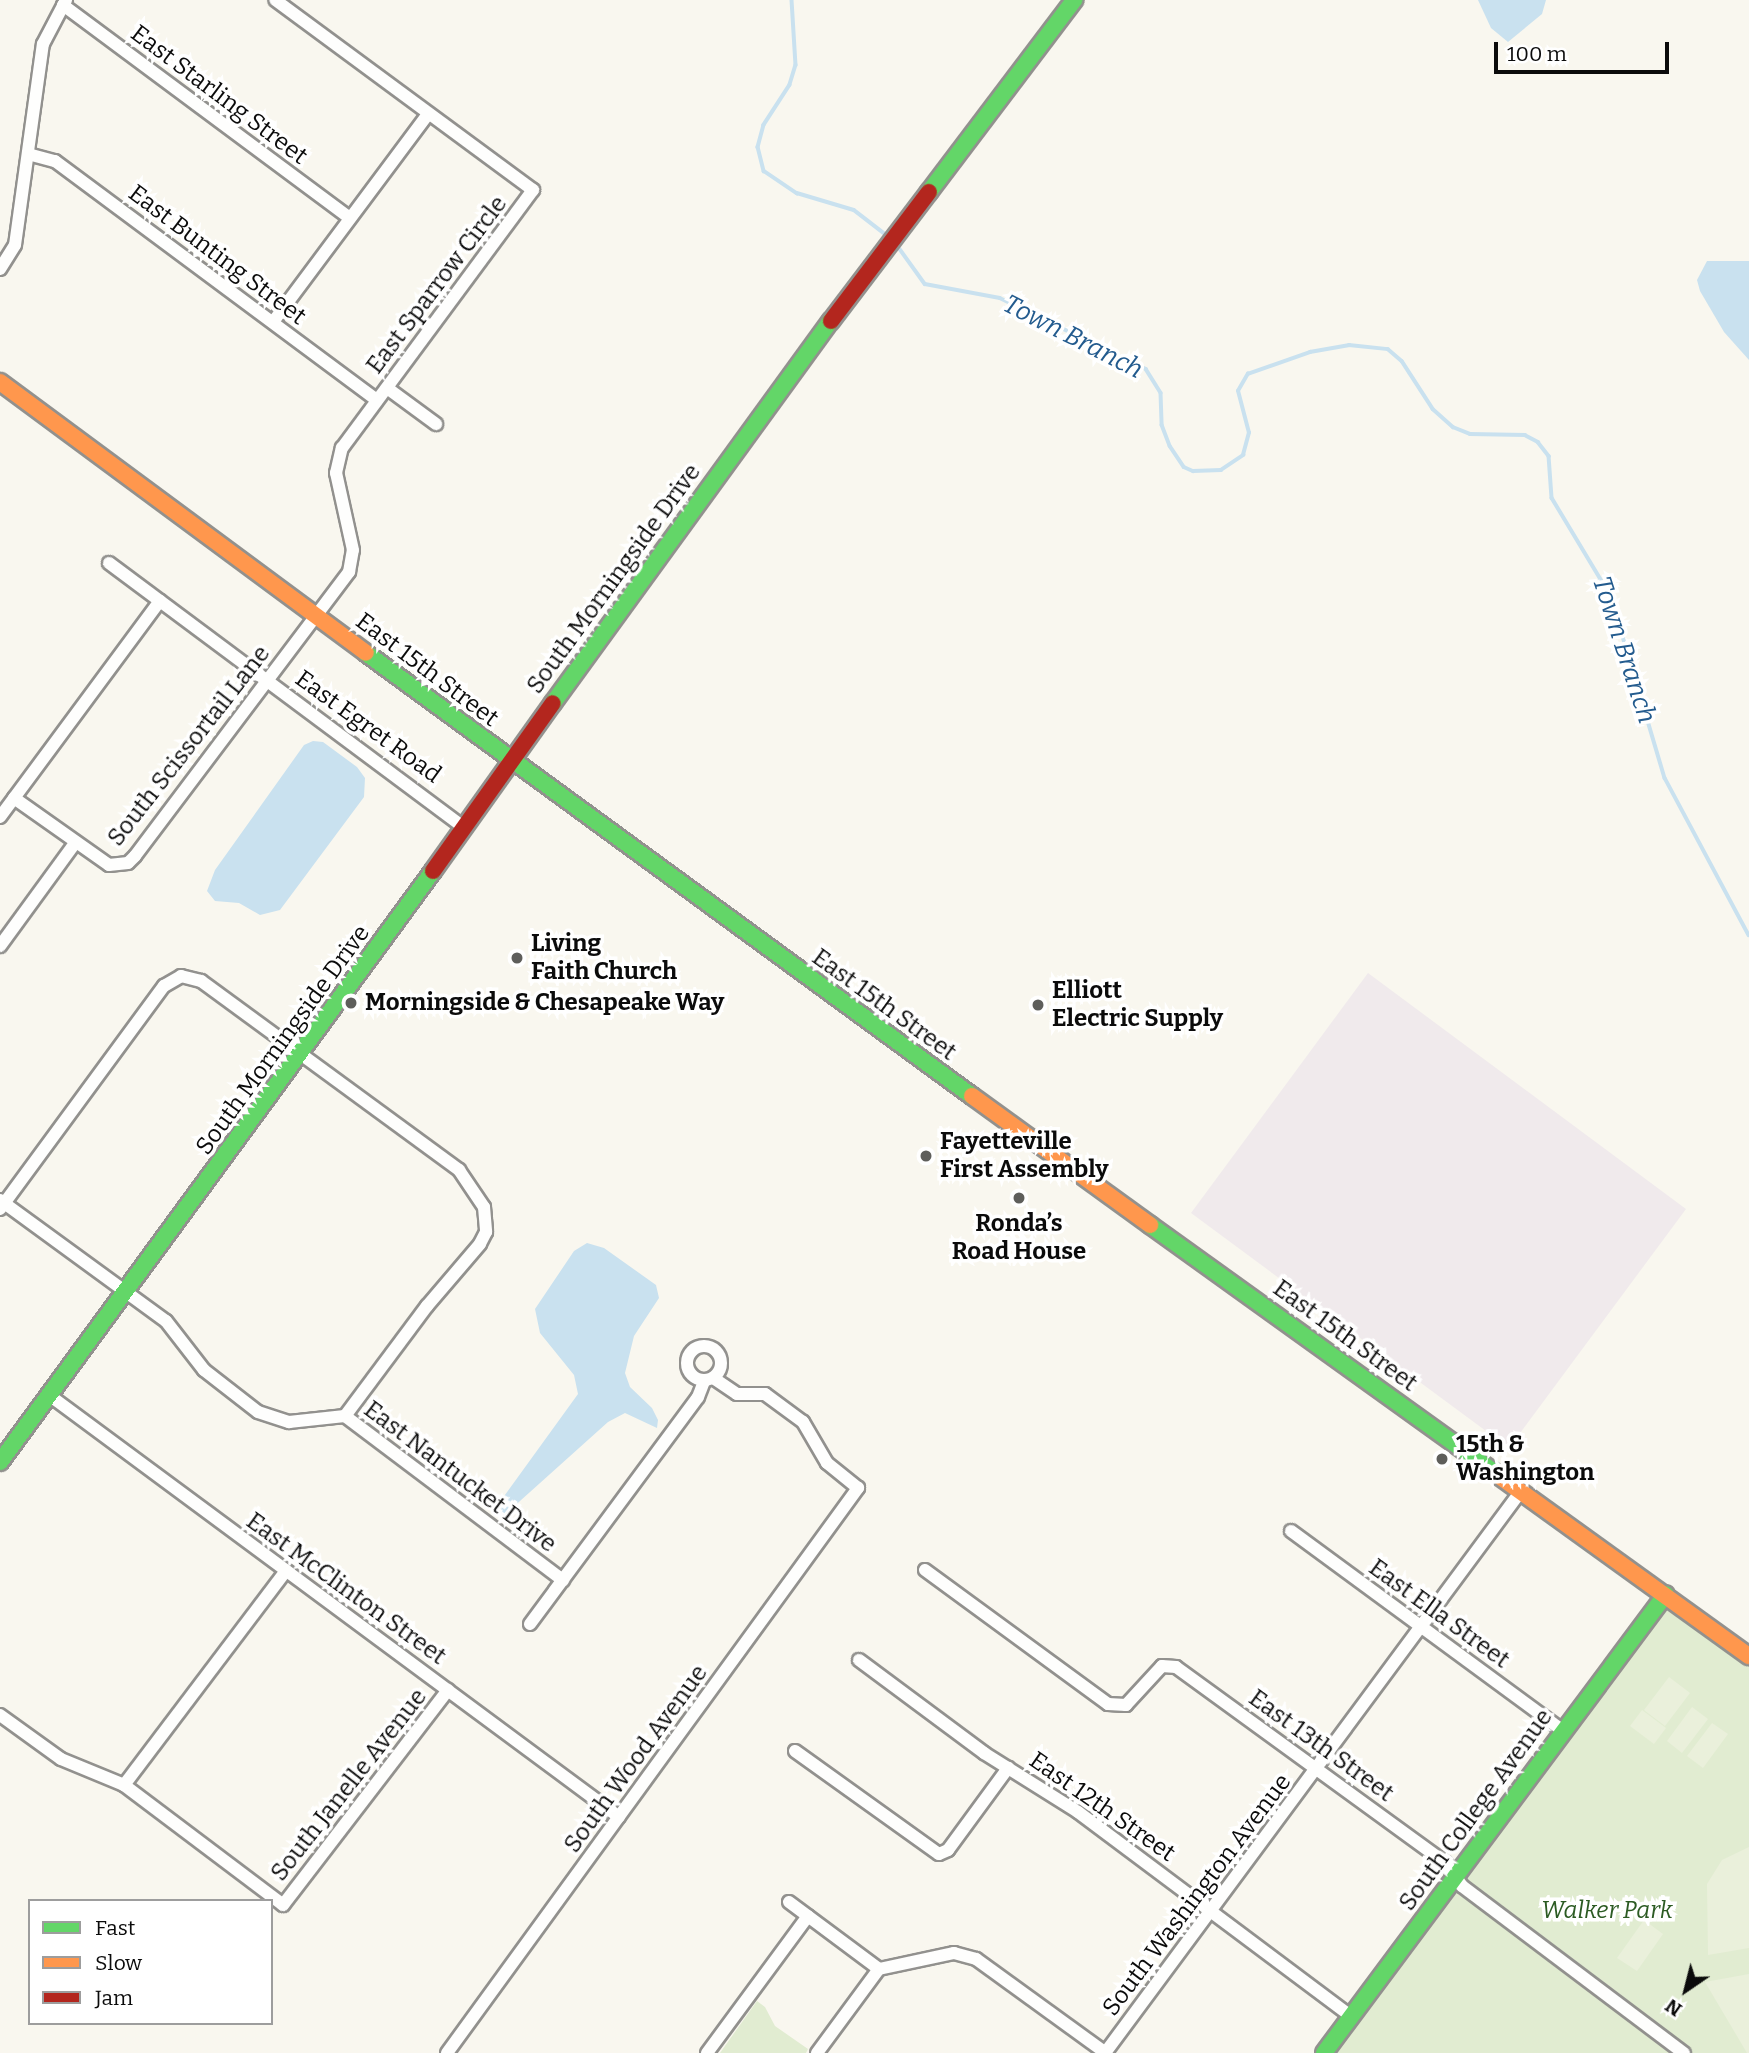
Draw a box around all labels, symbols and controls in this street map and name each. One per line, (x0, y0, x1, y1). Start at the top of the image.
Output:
street label: East Starling Street (125, 19, 313, 171)
scale bar (1497, 28, 1672, 72)
text: 100 m (1507, 41, 1567, 67)
street label: East Bunting Street (123, 179, 311, 331)
street label: East Sparrow Circle (361, 190, 513, 380)
water label: Town Branch (998, 289, 1148, 385)
street label: South Morningside Drive (521, 459, 707, 699)
water label: Town Branch (1586, 573, 1662, 727)
street label: East 15th Street (350, 607, 504, 733)
street label: South Scissortail Lane (102, 640, 276, 852)
street label: East Egret Road (289, 664, 447, 790)
street label: South Morningside Drive (190, 920, 376, 1160)
place label: Living Faith Church (531, 930, 677, 986)
street label: East 15th Street (806, 943, 962, 1067)
marker: Living Faith Church (509, 950, 525, 966)
place label: Elliott Electric Supply (1052, 977, 1223, 1033)
place label: Morningside & Chesapeake Way (365, 989, 724, 1017)
marker: Morningside & Chesapeake Way (343, 995, 359, 1011)
marker: Elliott Electric Supply (1030, 997, 1046, 1013)
place label: Fayetteville First Assembly (940, 1128, 1109, 1184)
marker: Fayetteville First Assembly (918, 1148, 934, 1164)
marker: Ronda’s Road House (1011, 1190, 1027, 1206)
place label: Ronda’s Road House (952, 1210, 1086, 1266)
street label: East 15th Street (1267, 1274, 1423, 1398)
street label: East Nantucket Drive (358, 1395, 562, 1559)
place label: 15th & Washington (1456, 1431, 1595, 1487)
marker: 15th & Washington (1434, 1451, 1450, 1467)
street label: East McClinton Street (241, 1507, 451, 1671)
street label: East Ella Street (1363, 1553, 1515, 1675)
street label: South Wood Avenue (558, 1660, 714, 1858)
street label: South Janelle Avenue (265, 1683, 433, 1887)
street label: East 13th Street (1243, 1684, 1399, 1808)
street label: South College Avenue (1393, 1704, 1559, 1916)
street label: East 12th Street (1024, 1746, 1180, 1868)
street label: South Washington Avenue (1097, 1768, 1297, 2022)
park label: Walker Park (1541, 1897, 1673, 1925)
legend (28, 1899, 273, 2025)
text: Fast (95, 1915, 135, 1941)
text: Slow (95, 1950, 142, 1976)
north arrow (1651, 1955, 1721, 2025)
text: Jam (95, 1985, 133, 2011)
text: N (1661, 1994, 1686, 2021)

